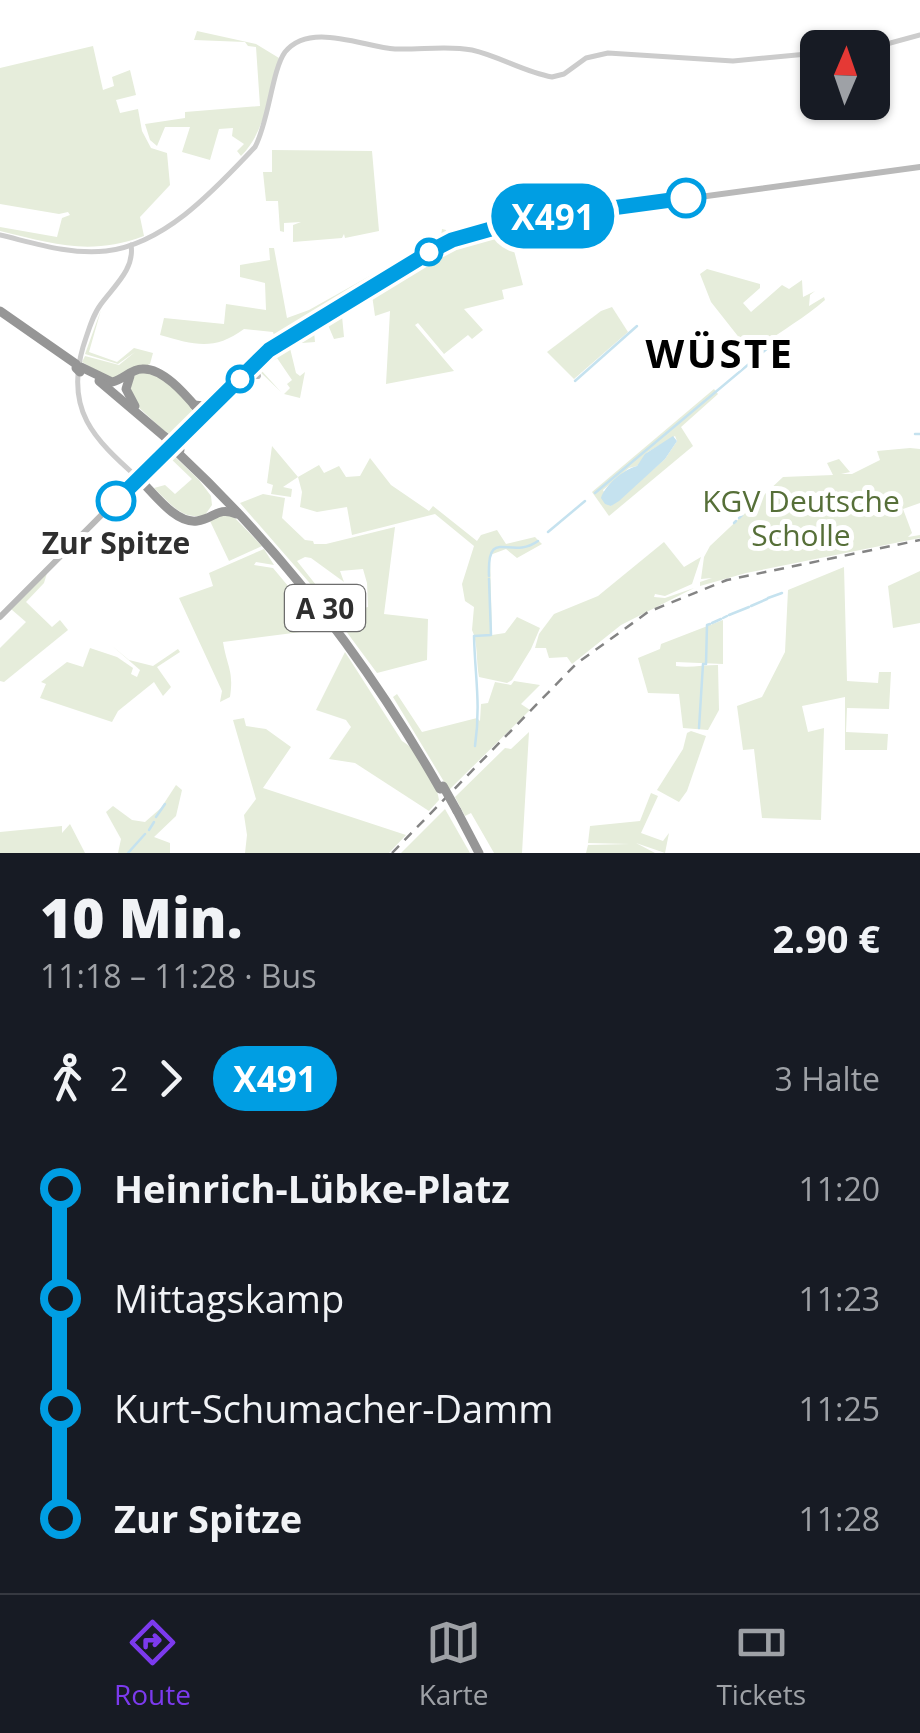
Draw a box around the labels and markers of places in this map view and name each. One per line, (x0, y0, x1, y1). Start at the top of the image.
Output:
unlabelled marker (667, 179, 705, 217)
unlabelled marker (416, 239, 442, 265)
unlabelled marker (227, 366, 253, 392)
marker: Zur Spitze (97, 482, 135, 520)
place label: Zur Spitze (42, 522, 190, 563)

